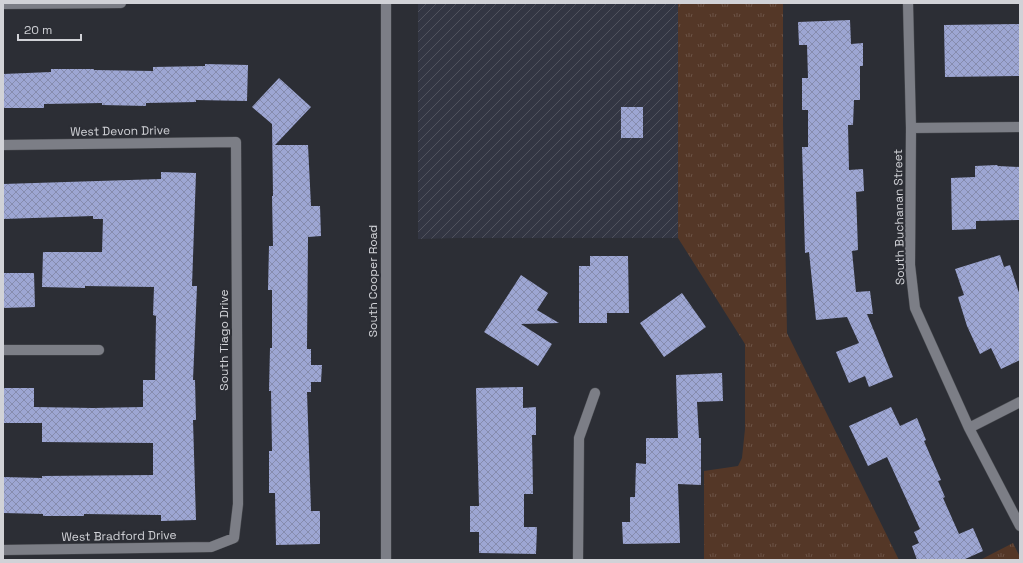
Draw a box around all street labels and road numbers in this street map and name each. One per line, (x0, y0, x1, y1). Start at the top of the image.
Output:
street label: West Devon Drive (70, 122, 170, 140)
street label: South Buchanan Street (890, 149, 908, 285)
street label: South Cooper Road (365, 225, 381, 337)
street label: South Tiago Drive (216, 289, 232, 391)
street label: West Bradford Drive (61, 527, 177, 545)

